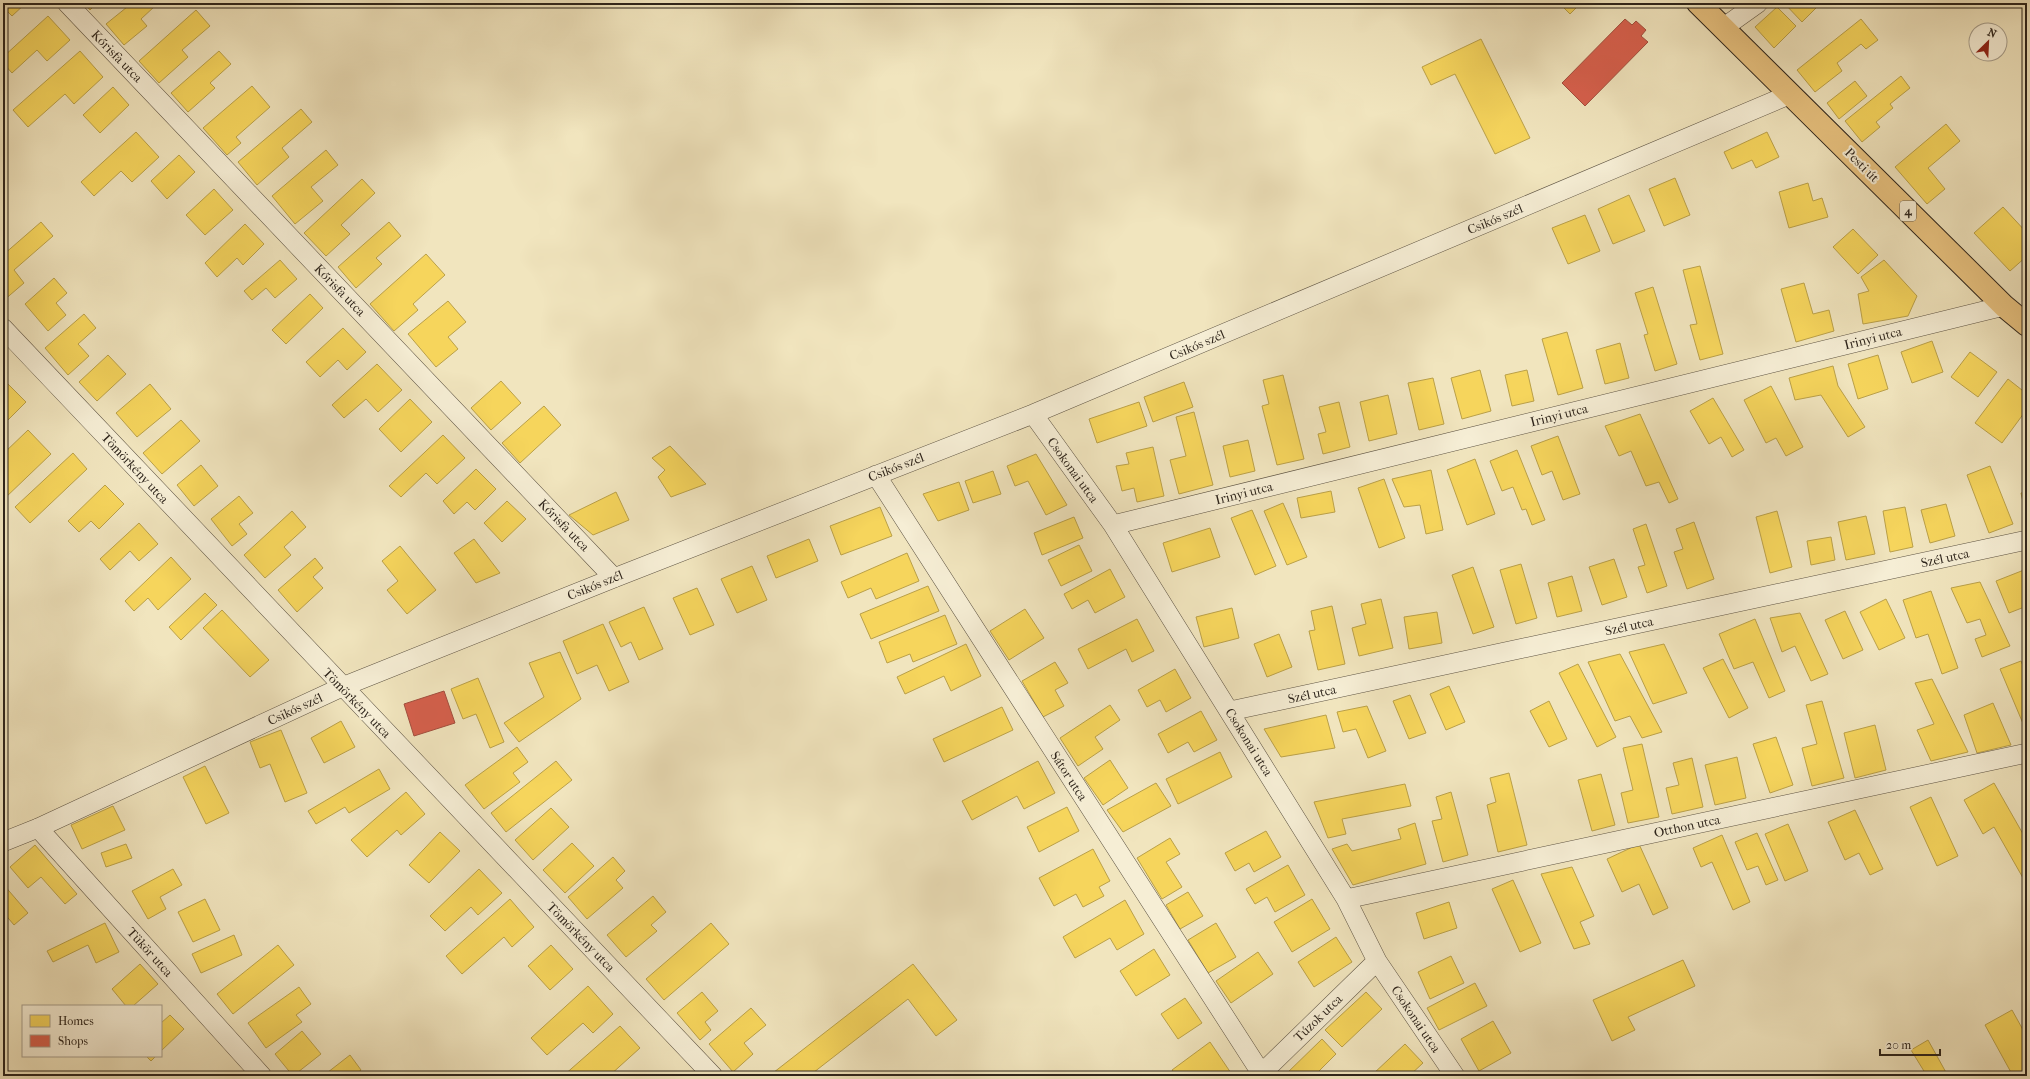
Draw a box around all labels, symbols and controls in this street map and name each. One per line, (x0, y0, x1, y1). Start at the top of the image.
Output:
north arrow (1968, 22, 2008, 62)
text: N (1985, 26, 1999, 41)
street label: Kőrisfa utca (88, 27, 146, 86)
street label: Pesti út (1842, 145, 1882, 185)
street label: Csikós szél (1465, 200, 1525, 237)
road number: 4 (1900, 201, 1916, 221)
street label: Kőrisfa utca (311, 261, 369, 320)
street label: Irinyi utca (1843, 323, 1904, 352)
street label: Csikós szél (1167, 326, 1227, 363)
street label: Irinyi utca (1529, 400, 1590, 429)
street label: Tömörkény utca (98, 430, 172, 507)
street label: Csokonai utca (1044, 434, 1102, 506)
street label: Csikós szél (866, 449, 926, 484)
street label: Irinyi utca (1214, 478, 1275, 507)
street label: Kőrisfa utca (535, 496, 593, 555)
street label: Szél utca (1920, 545, 1971, 570)
street label: Csikós szél (565, 567, 625, 603)
street label: Szél utca (1604, 613, 1655, 638)
street label: Tömörkény utca (320, 665, 395, 742)
street label: Szél utca (1287, 681, 1338, 706)
street label: Csikós szél (265, 690, 325, 728)
street label: Csokonai utca (1222, 705, 1276, 779)
street label: Sátor utca (1047, 748, 1091, 804)
street label: Otthon utca (1652, 811, 1722, 840)
street label: Tömörkény utca (544, 899, 619, 976)
street label: Tükör utca (124, 924, 177, 980)
street label: Csokonai utca (1388, 983, 1444, 1056)
street label: Túzok utca (1291, 991, 1346, 1045)
legend (22, 1005, 162, 1057)
text: Homes (58, 1014, 94, 1028)
scale bar (1880, 1031, 1940, 1057)
text: Shops (58, 1034, 88, 1048)
text: 20 m (1886, 1038, 1911, 1052)

